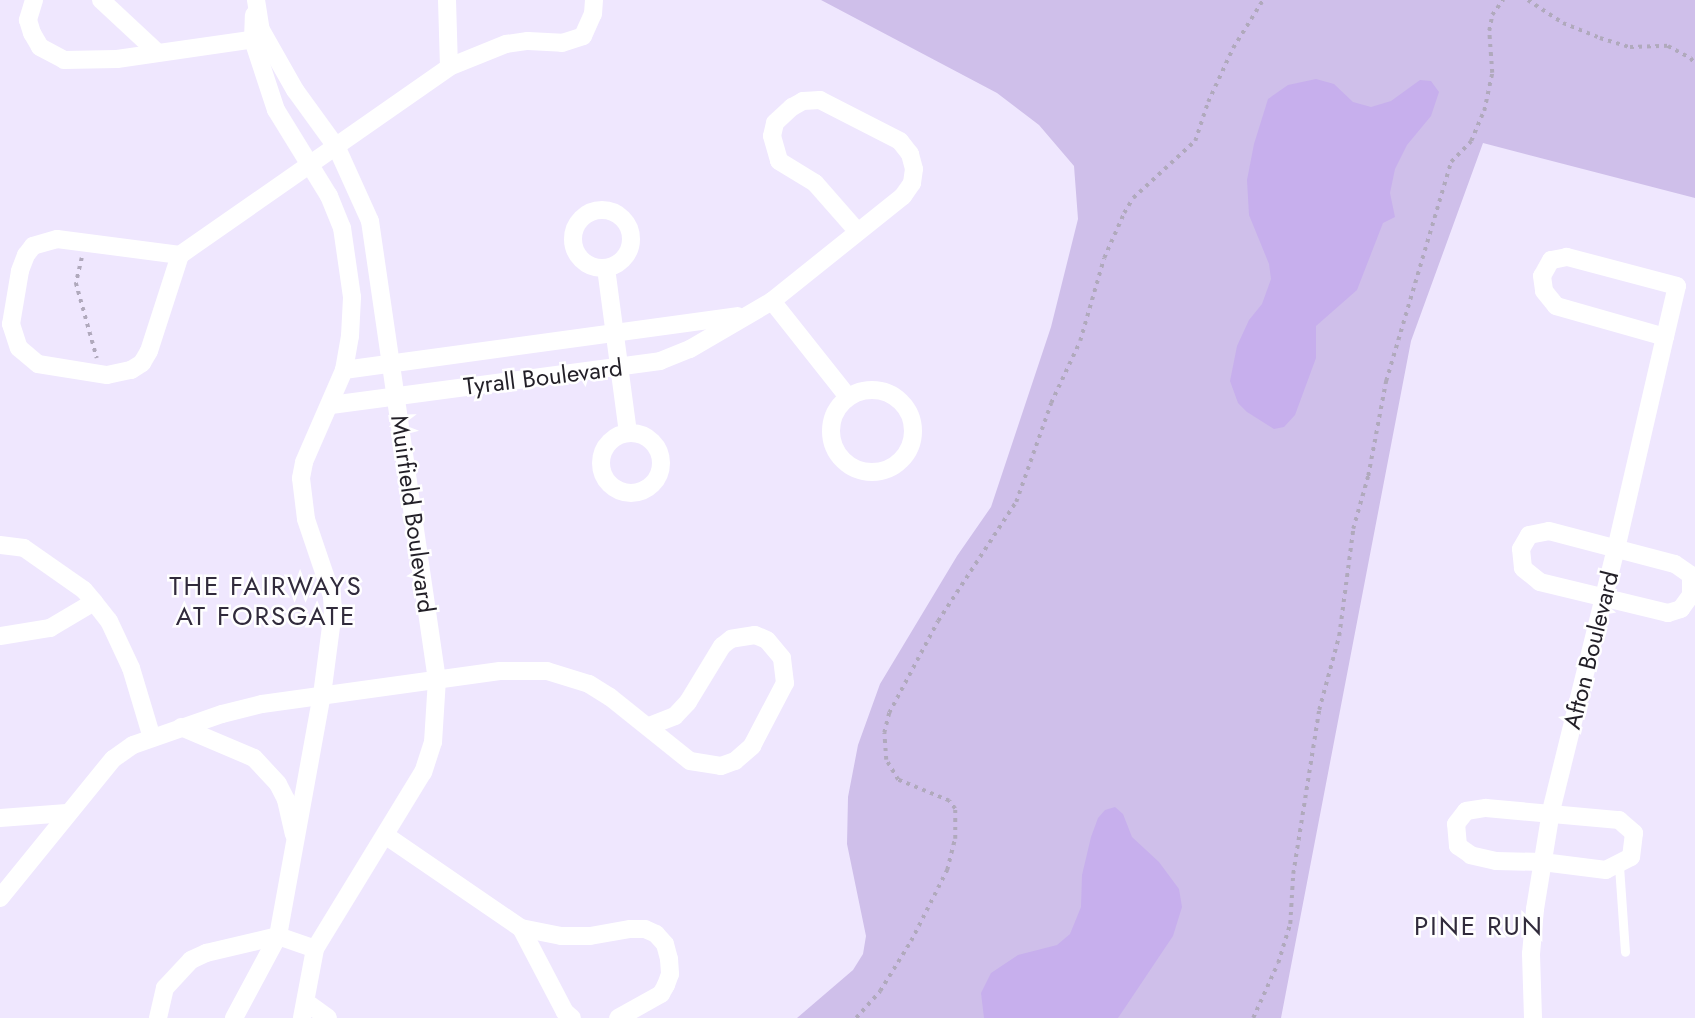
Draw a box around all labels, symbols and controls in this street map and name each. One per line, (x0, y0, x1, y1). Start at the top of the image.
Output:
street label: Tyrall Boulevard (462, 353, 624, 401)
street label: Muirfield Boulevard (385, 413, 441, 615)
street label: Afton Boulevard (1557, 568, 1625, 732)
district label: THE FAIRWAYS AT FORSGATE (171, 571, 361, 632)
district label: PINE RUN (1415, 911, 1543, 943)

